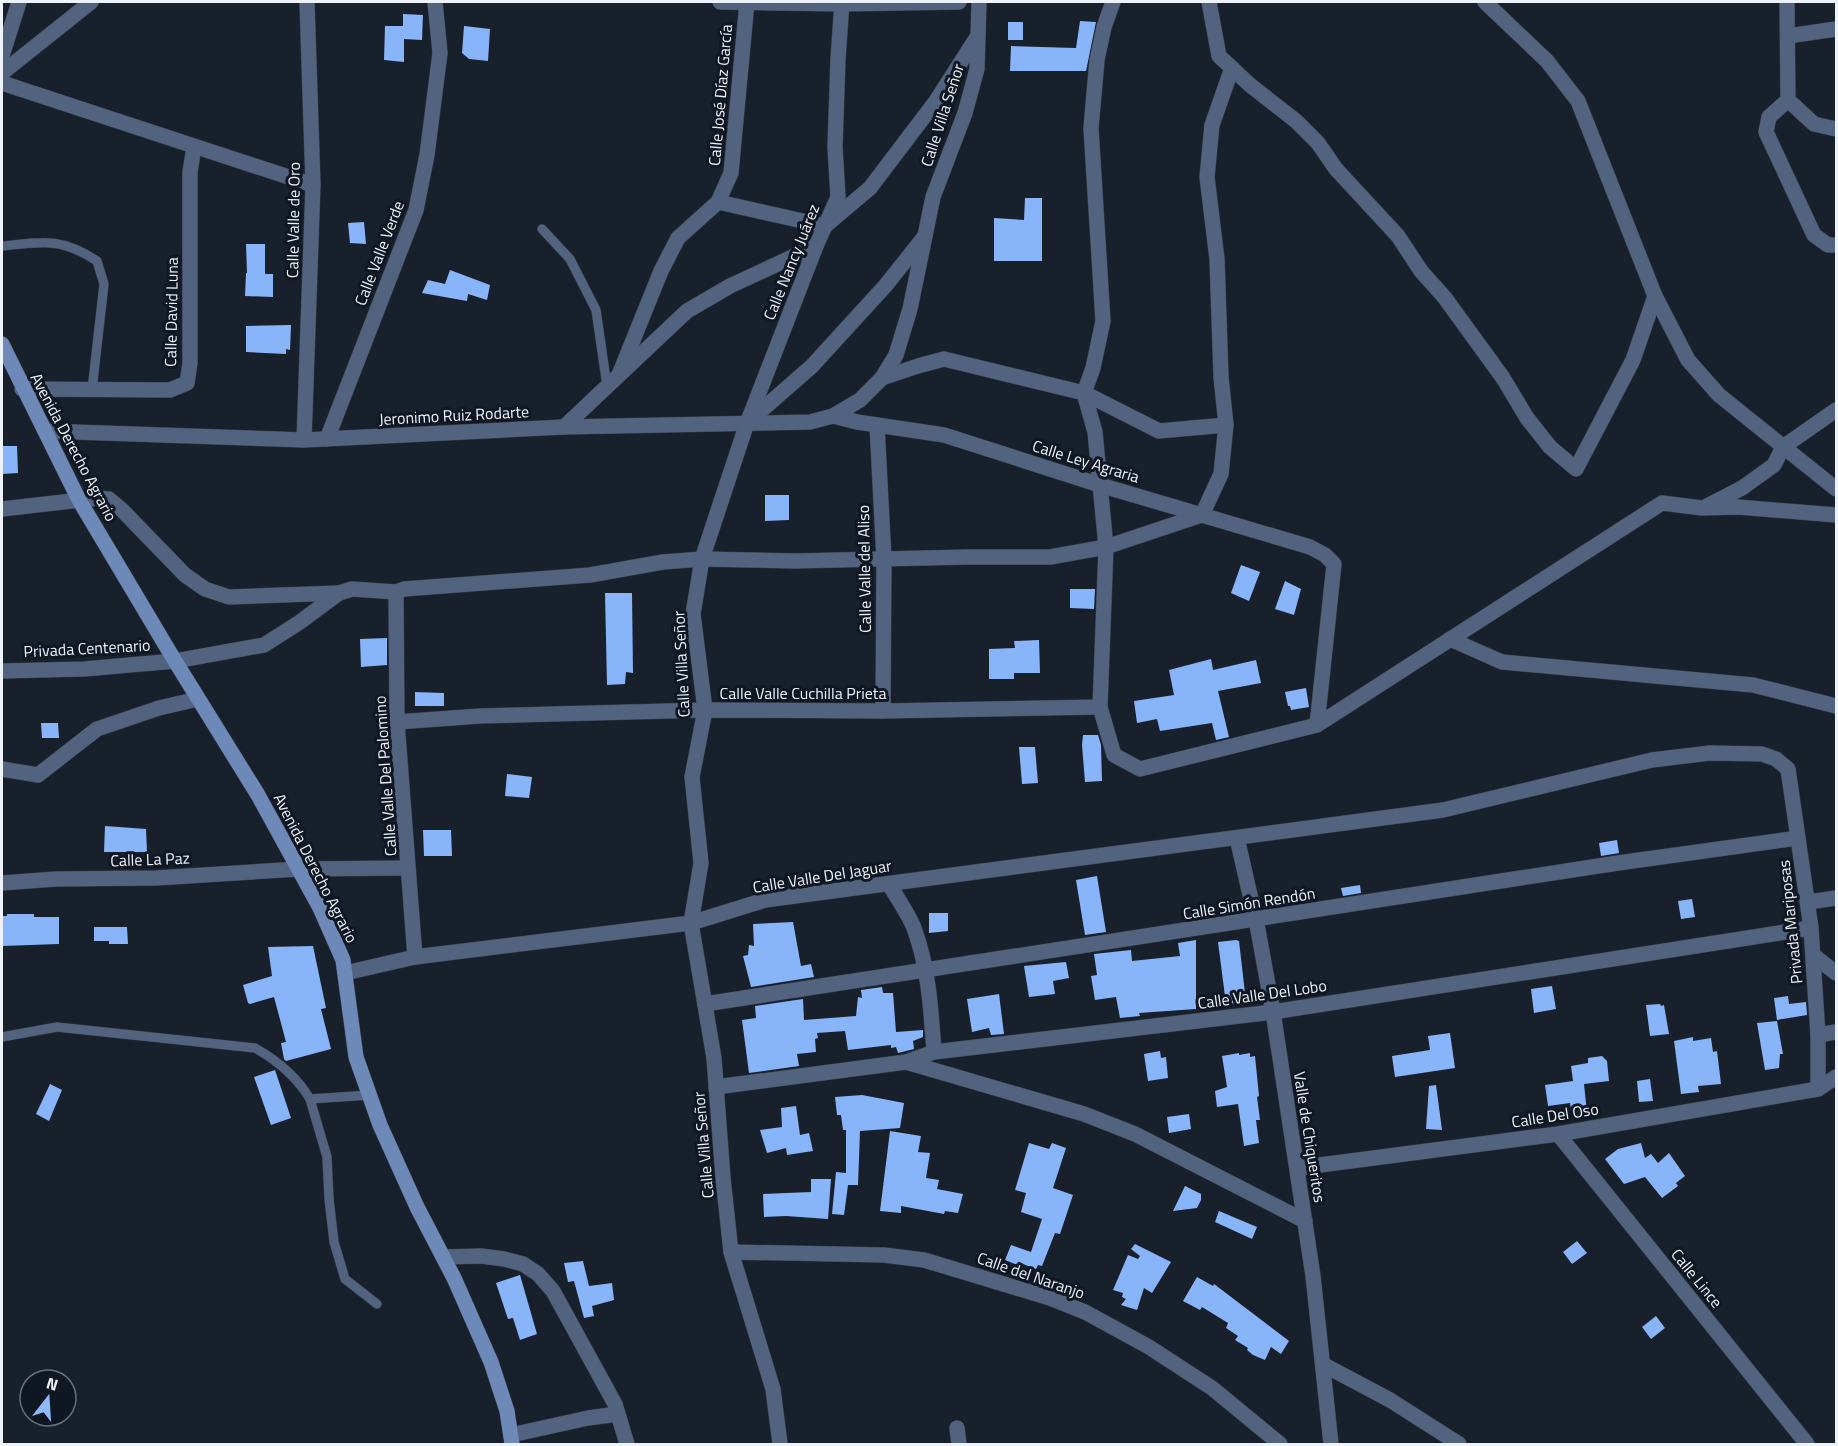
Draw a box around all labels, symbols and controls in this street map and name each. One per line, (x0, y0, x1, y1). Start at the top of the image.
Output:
street label: Calle José Díaz García (702, 23, 738, 167)
street label: Calle Villa Señor (914, 60, 970, 169)
street label: Calle Valle de Oro (280, 162, 306, 278)
street label: Calle Valle Verde (348, 197, 410, 309)
street label: Calle Nancy Juárez (757, 200, 825, 324)
street label: Calle David Luna (158, 257, 184, 367)
street label: Avenida Derecho Agrario (25, 369, 123, 525)
street label: Jeronimo Ruiz Rodarte (378, 399, 530, 431)
street label: Calle Ley Agraria (1030, 433, 1142, 489)
street label: Calle Valle del Aliso (851, 505, 877, 633)
street label: Calle Villa Señor (666, 610, 696, 718)
street label: Privada Centenario (23, 633, 151, 663)
street label: Calle Valle Cuchilla Prieta (720, 681, 886, 705)
street label: Calle Valle Del Palomino (367, 695, 403, 857)
street label: Avenida Derecho Agrario (268, 789, 364, 947)
street label: Calle La Paz (110, 846, 190, 872)
street label: Calle Valle Del Jaguar (751, 853, 894, 899)
street label: Privada Mariposas (1772, 859, 1808, 985)
street label: Calle Simón Rendón (1181, 881, 1317, 925)
street label: Calle Valle Del Lobo (1196, 973, 1328, 1015)
street label: Valle de Chiqueritos (1288, 1070, 1332, 1204)
street label: Calle Villa Señor (686, 1090, 720, 1199)
street label: Calle Del Oso (1510, 1096, 1600, 1134)
street label: Calle Lince (1666, 1243, 1728, 1313)
street label: Calle del Naranjo (974, 1245, 1088, 1305)
north arrow (18, 1368, 78, 1428)
text: N (44, 1371, 61, 1397)

